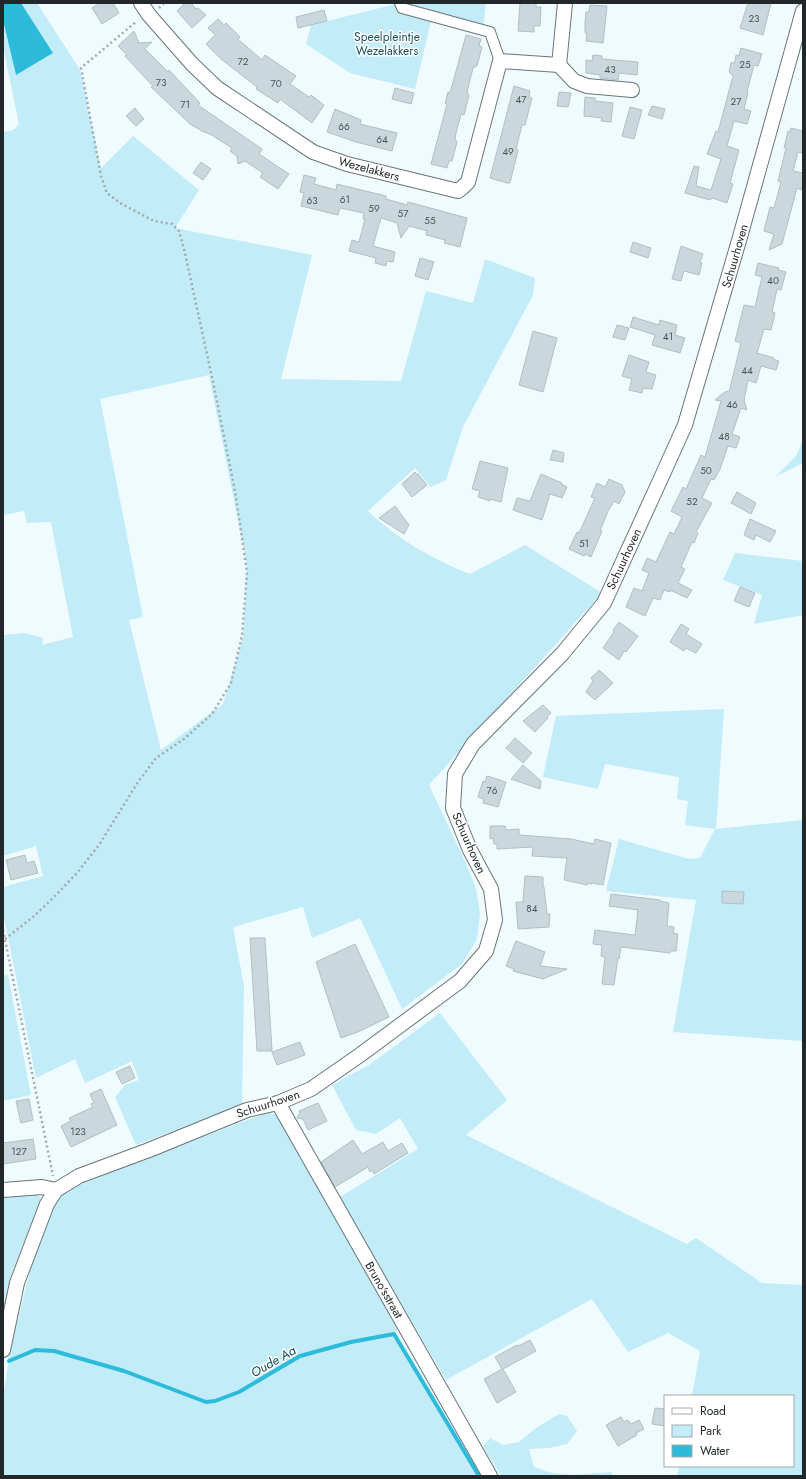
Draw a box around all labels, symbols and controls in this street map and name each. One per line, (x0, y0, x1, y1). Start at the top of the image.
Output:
house number: 23 (748, 11, 760, 26)
park label: Speelpleintje Wezelakkers (354, 28, 420, 60)
house number: 72 (238, 54, 249, 69)
house number: 25 (739, 57, 751, 72)
house number: 43 (604, 62, 616, 77)
house number: 73 (156, 75, 167, 90)
house number: 70 (270, 76, 282, 91)
house number: 47 (515, 92, 527, 107)
house number: 27 (731, 94, 742, 109)
house number: 71 (180, 97, 190, 112)
house number: 66 (338, 119, 350, 134)
house number: 64 (376, 132, 388, 147)
house number: 49 (502, 144, 514, 159)
street label: Wezelakkers (336, 152, 402, 186)
house number: 61 (340, 192, 350, 207)
house number: 63 (306, 193, 318, 208)
house number: 59 (368, 201, 380, 216)
house number: 57 (398, 206, 409, 221)
house number: 55 (424, 213, 436, 228)
street label: Schuurhoven (717, 222, 753, 290)
house number: 40 (767, 273, 779, 288)
house number: 41 (663, 329, 673, 344)
house number: 44 (741, 363, 753, 378)
house number: 46 (726, 397, 738, 412)
house number: 48 (718, 429, 730, 444)
house number: 50 (700, 463, 712, 478)
house number: 52 (686, 494, 698, 509)
street label: Schuurhoven (602, 525, 646, 593)
house number: 51 (579, 536, 589, 551)
house number: 76 (486, 783, 498, 798)
street label: Schuurhoven (447, 809, 491, 877)
house number: 84 (526, 901, 538, 916)
street label: Schuurhoven (234, 1085, 302, 1123)
house number: 123 (70, 1124, 86, 1139)
house number: 127 (11, 1144, 27, 1159)
street label: Bruno'sstraat (360, 1258, 408, 1322)
water label: Oude Aa (247, 1341, 300, 1382)
legend (664, 1395, 794, 1467)
text: Road (700, 1402, 726, 1420)
text: Park (700, 1422, 722, 1440)
text: Water (700, 1442, 731, 1460)

